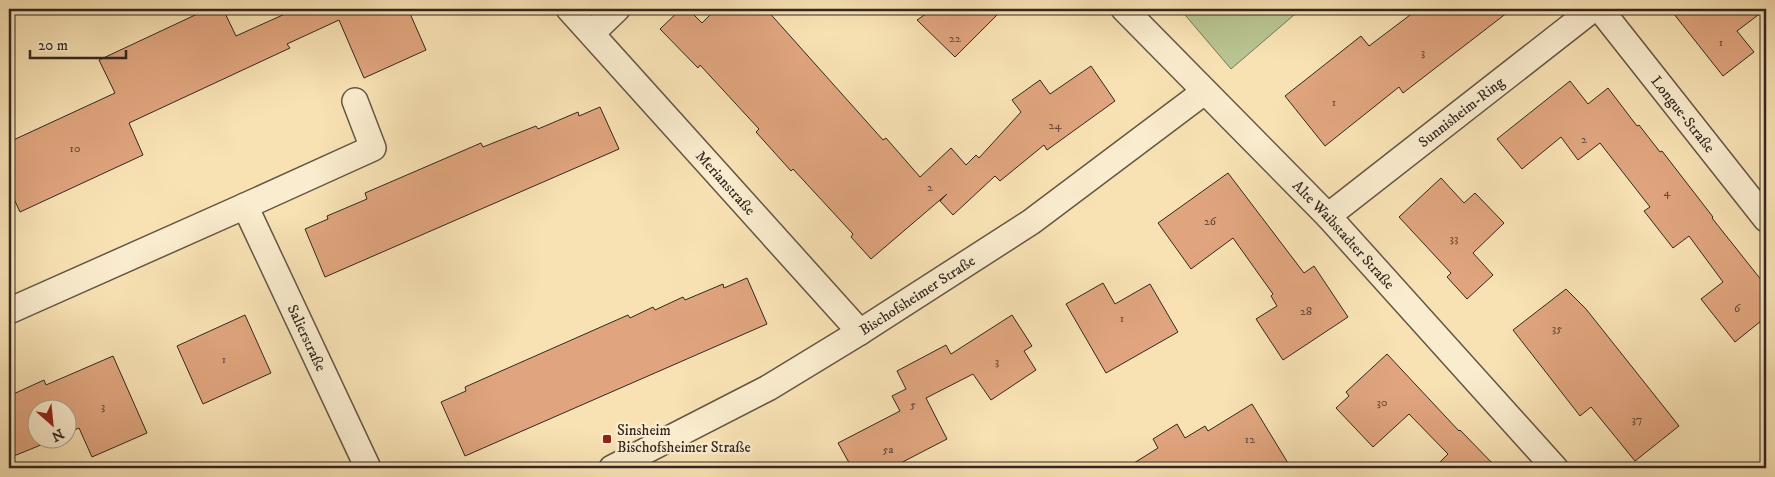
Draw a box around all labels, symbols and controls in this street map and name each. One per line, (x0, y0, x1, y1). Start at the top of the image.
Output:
scale bar (30, 28, 126, 60)
house number: 22 (949, 31, 961, 46)
house number: 1 (1719, 35, 1723, 50)
text: 20 m (38, 36, 68, 55)
house number: 3 (1421, 45, 1425, 60)
street label: Sunnisheim-Ring (1414, 72, 1509, 151)
street label: Longue-Straße (1647, 72, 1719, 156)
house number: 1 (1332, 95, 1336, 110)
house number: 24 (1049, 118, 1062, 133)
house number: 2 (1581, 132, 1587, 147)
house number: 10 (70, 141, 80, 156)
street label: Merianstraße (692, 147, 760, 219)
street label: Alte Waibstadter Straße (1289, 176, 1399, 293)
house number: 2 (927, 180, 933, 195)
house number: 4 (1664, 185, 1672, 200)
house number: 26 (1204, 214, 1217, 229)
house number: 33 (1450, 231, 1458, 246)
street label: Bischofsheimer Straße (856, 251, 979, 339)
street label: Salierstraße (283, 301, 331, 374)
house number: 6 (1734, 301, 1741, 316)
house number: 28 (1300, 304, 1312, 319)
house number: 1 (1120, 311, 1124, 326)
house number: 35 (1552, 321, 1562, 336)
house number: 1 (222, 352, 226, 367)
house number: 3 (995, 354, 999, 369)
house number: 30 (1377, 395, 1387, 410)
house number: 5 (910, 397, 916, 412)
house number: 3 (101, 399, 105, 414)
north arrow (28, 400, 78, 450)
house number: 37 (1632, 412, 1642, 427)
place label: Sinsheim Bischofsheimer Straße (617, 421, 751, 457)
text: N (48, 424, 67, 446)
house number: 12 (1245, 432, 1255, 447)
marker: Sinsheim Bischofsheimer Straße (601, 433, 613, 445)
house number: 5a (882, 442, 894, 457)

